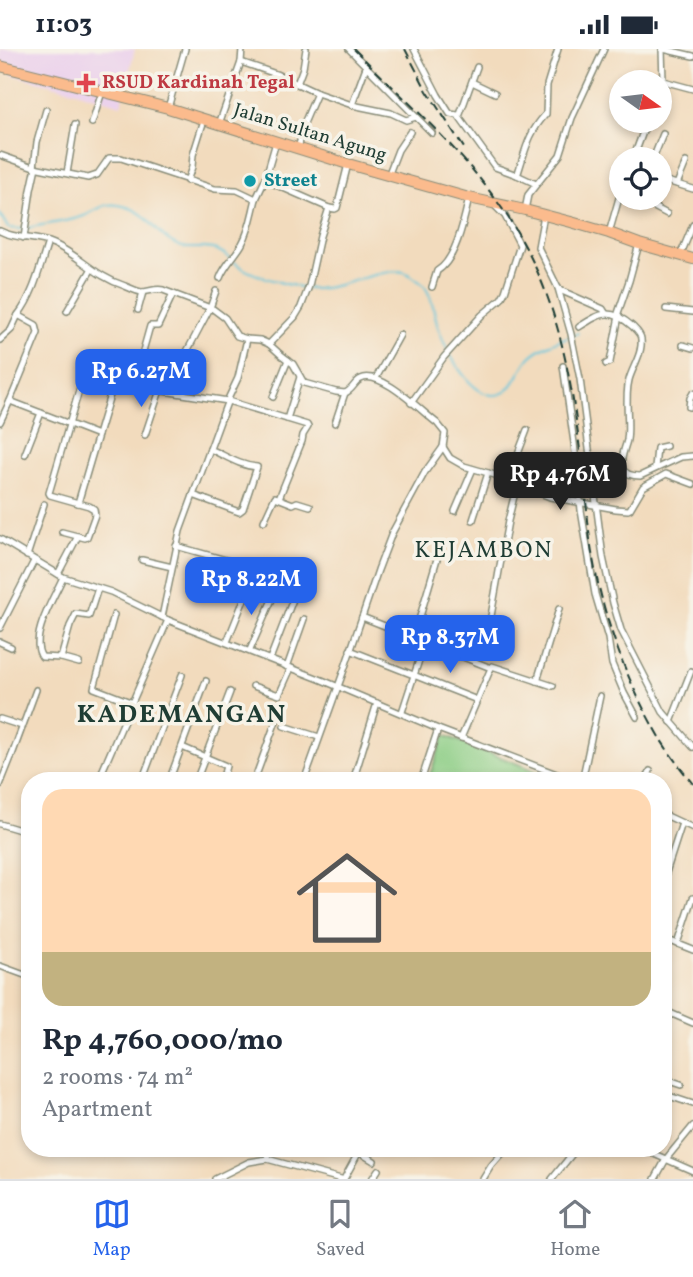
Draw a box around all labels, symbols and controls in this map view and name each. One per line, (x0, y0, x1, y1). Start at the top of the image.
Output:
text: 11:03 (35, 7, 92, 43)
place label: RSUD Kardinah Tegal (102, 70, 295, 96)
north arrow (609, 70, 672, 133)
map controls (609, 70, 672, 210)
marker: RSUD Kardinah Tegal (76, 73, 96, 93)
street label: Jalan Sultan Agung (230, 97, 390, 169)
button: locate (609, 147, 672, 210)
place label: Street (264, 168, 317, 194)
marker: Street (242, 173, 258, 189)
pin: Rp 6.27M (69, 349, 213, 409)
text: Rp 6.27M (91, 356, 191, 388)
pin: Rp 4.76M (488, 453, 632, 512)
text: Rp 4.76M (510, 459, 610, 491)
district label: KEJAMBON (415, 535, 553, 567)
pin: Rp 8.22M (179, 557, 323, 617)
text: Rp 8.22M (201, 564, 301, 596)
pin: Rp 8.37M (378, 615, 522, 675)
text: Rp 8.37M (401, 622, 499, 654)
district label: KADEMANGAN (77, 697, 287, 733)
icon: home (284, 835, 410, 961)
text: Rp 4,760,000/mo (42, 1020, 283, 1062)
text: 2 rooms · 74 m² (42, 1062, 193, 1094)
text: Apartment (42, 1094, 153, 1126)
tab: Map (93, 1195, 131, 1263)
tab: Saved (316, 1195, 365, 1263)
tab: Home (550, 1195, 600, 1263)

